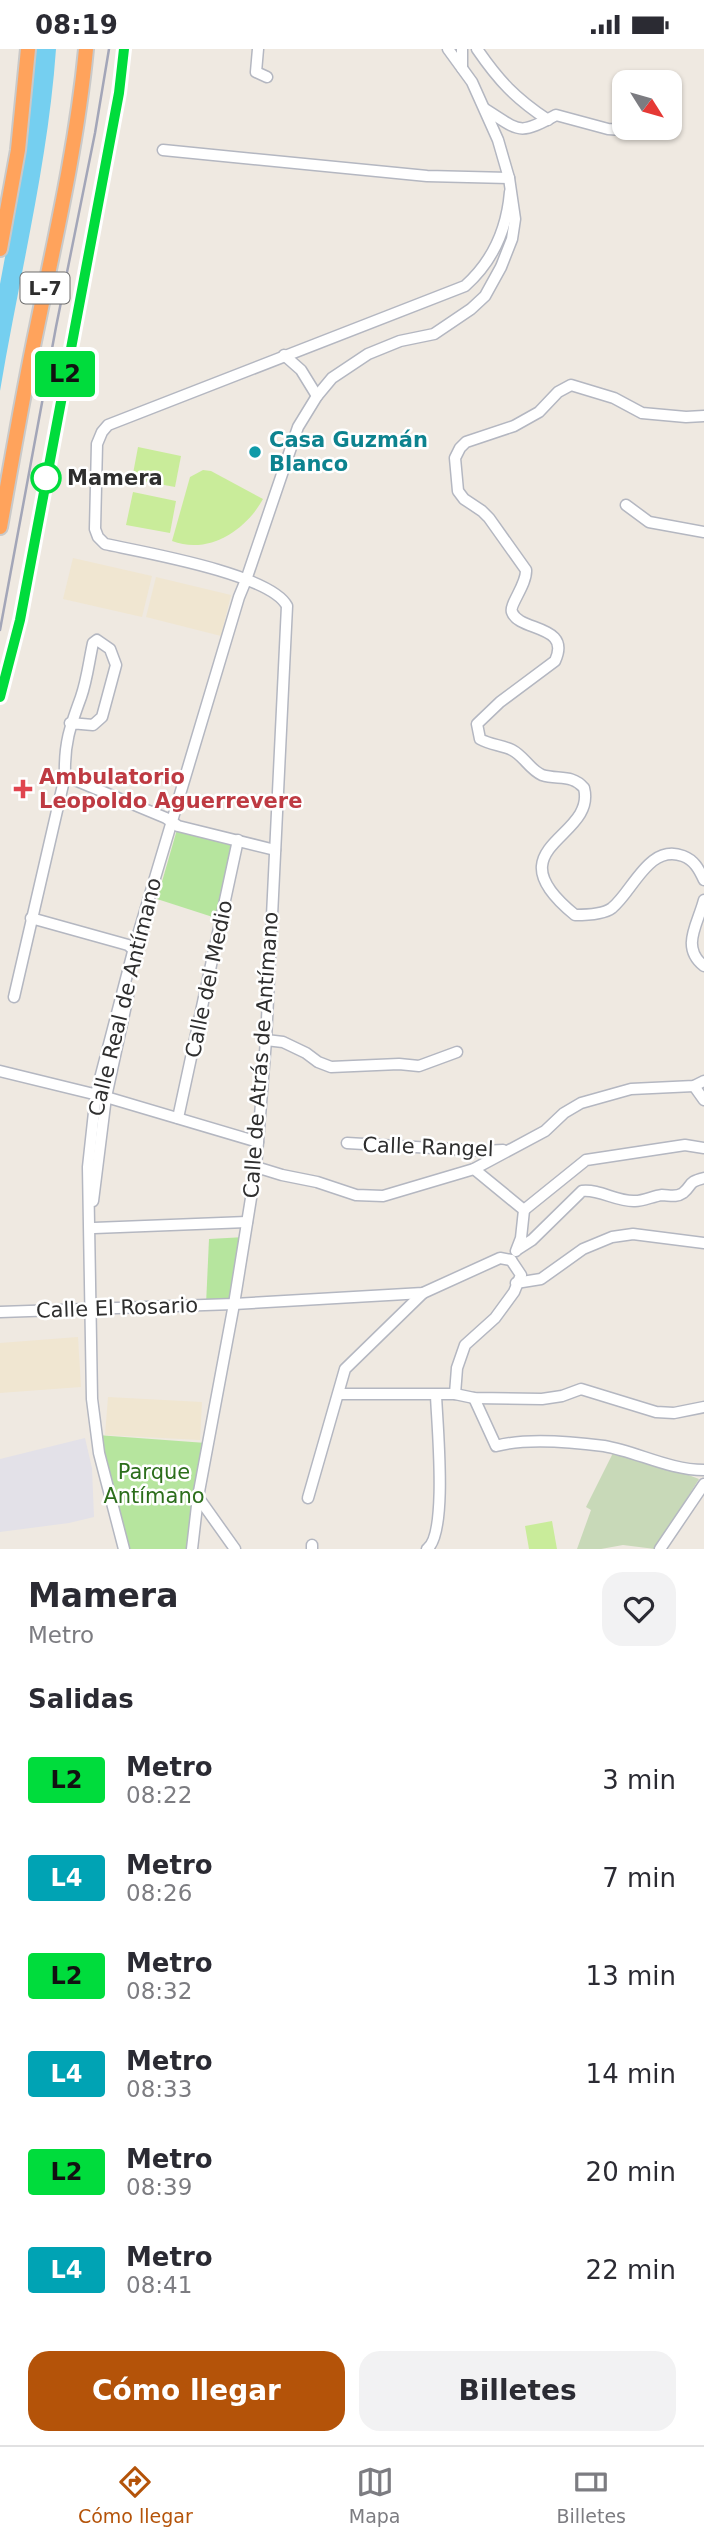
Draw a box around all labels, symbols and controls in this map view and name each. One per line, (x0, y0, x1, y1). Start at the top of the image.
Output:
text: 08:19 (35, 10, 118, 40)
north arrow (612, 70, 682, 140)
map controls (612, 70, 682, 140)
road number: L-7 (20, 273, 70, 304)
line badge: L2 (34, 351, 96, 397)
text: L2 (49, 360, 81, 388)
place label: Casa Guzmán Blanco (269, 428, 428, 476)
marker: Casa Guzmán Blanco (247, 444, 263, 460)
marker: Mamera (31, 463, 61, 493)
place label: Mamera (67, 466, 163, 490)
place label: Ambulatorio Leopoldo Aguerrevere (39, 765, 302, 813)
marker: Ambulatorio Leopoldo Aguerrevere (13, 779, 33, 799)
street label: Calle Real de Antímano (84, 875, 166, 1119)
street label: Calle del Medio (181, 898, 237, 1060)
street label: Calle de Atrás de Antímano (239, 911, 283, 1199)
street label: Calle Rangel (362, 1133, 494, 1161)
street label: Calle El Rosario (36, 1293, 198, 1323)
park label: Parque Antímano (103, 1460, 205, 1508)
button: heart (602, 1572, 676, 1646)
text: Mamera (28, 1576, 178, 1615)
text: Metro (28, 1622, 94, 1648)
text: Salidas (28, 1684, 134, 1714)
text: Metro (126, 1752, 213, 1782)
text: 3 min (602, 1765, 676, 1795)
text: L2 (51, 1766, 83, 1794)
text: 08:22 (126, 1782, 192, 1808)
text: Metro (126, 1850, 213, 1880)
text: 7 min (602, 1863, 676, 1893)
text: L4 (51, 1864, 83, 1892)
text: 08:26 (126, 1880, 192, 1906)
text: Metro (126, 1948, 213, 1978)
text: 13 min (586, 1961, 676, 1991)
text: L2 (51, 1962, 83, 1990)
text: 08:32 (126, 1978, 192, 2004)
text: Metro (126, 2046, 213, 2076)
text: 14 min (586, 2059, 676, 2089)
text: L4 (51, 2060, 83, 2088)
text: 08:33 (126, 2076, 192, 2102)
text: Metro (126, 2144, 213, 2174)
text: 20 min (586, 2157, 676, 2187)
text: L2 (51, 2158, 83, 2186)
text: 08:39 (126, 2174, 192, 2200)
text: Metro (126, 2242, 213, 2272)
text: 22 min (586, 2255, 676, 2285)
text: L4 (51, 2256, 83, 2284)
text: 08:41 (126, 2272, 192, 2298)
button: Cómo llegar (28, 2351, 345, 2431)
button: Billetes (359, 2351, 676, 2431)
tab: Cómo llegar (78, 2463, 193, 2527)
tab: Mapa (349, 2463, 400, 2527)
tab: Billetes (556, 2463, 626, 2527)

